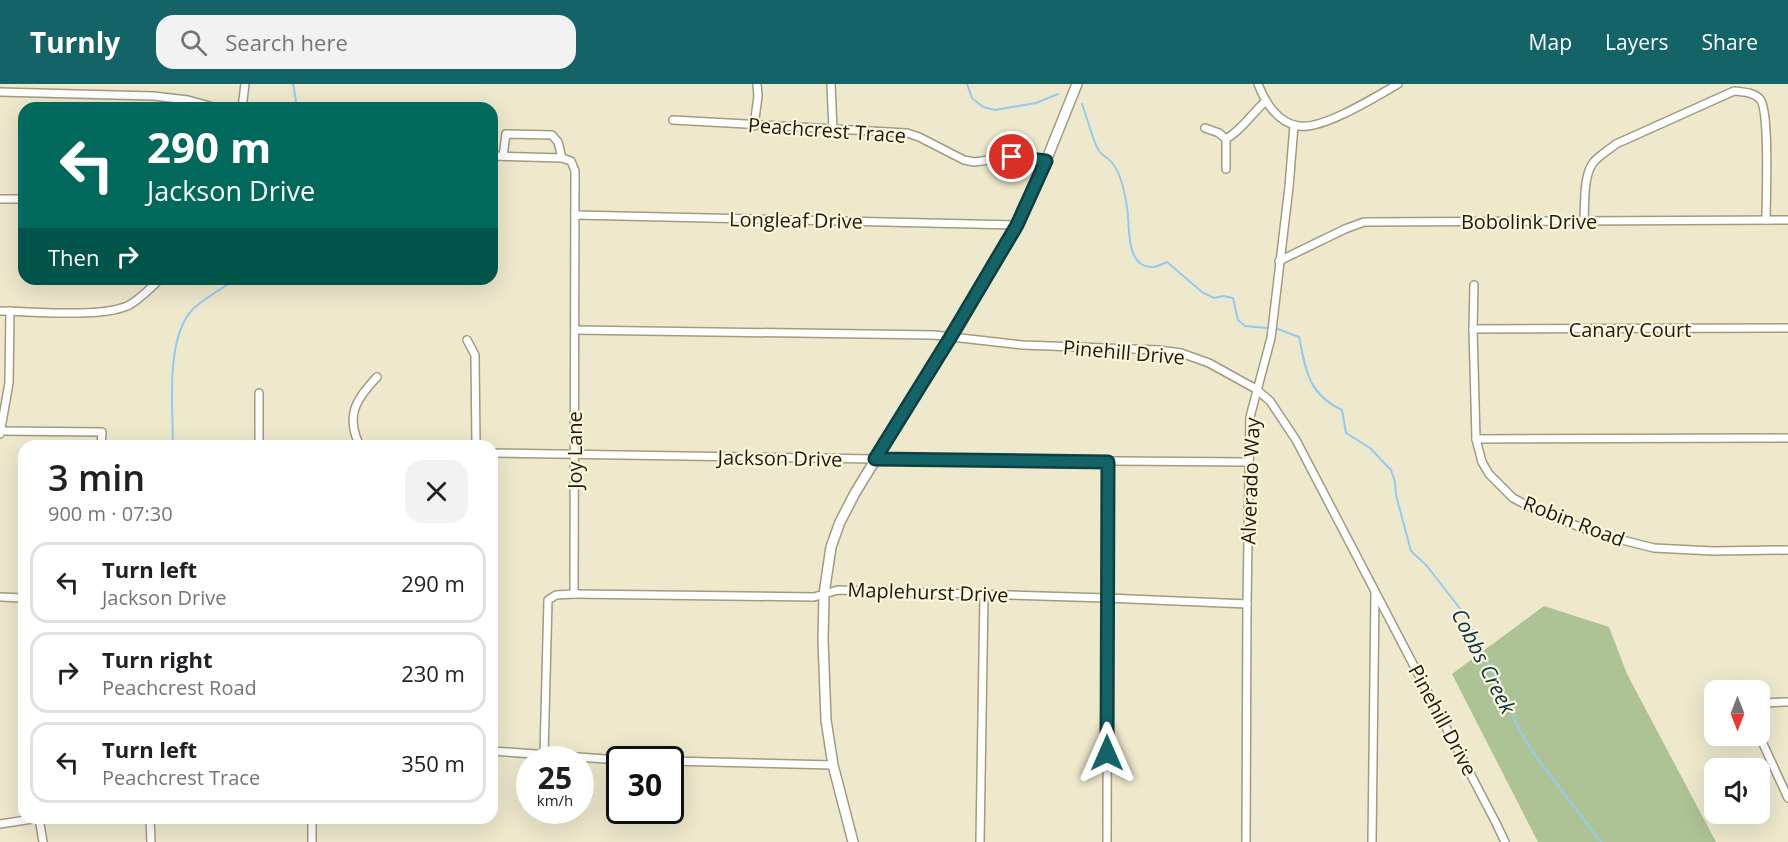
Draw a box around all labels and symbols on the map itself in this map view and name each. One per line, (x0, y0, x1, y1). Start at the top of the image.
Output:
street label: Peachcrest Trace (747, 111, 907, 149)
pin (986, 131, 1037, 182)
street label: Longleaf Drive (729, 205, 863, 235)
street label: Bobolink Drive (1461, 208, 1597, 235)
street label: Canary Court (1569, 316, 1691, 343)
street label: Pinehill Drive (1062, 333, 1186, 371)
street label: Joy Lane (561, 411, 588, 491)
street label: Alverado Way (1234, 416, 1266, 545)
street label: Jackson Drive (715, 443, 843, 473)
street label: Robin Road (1519, 489, 1629, 553)
street label: Maplehurst Drive (847, 576, 1009, 608)
water label: Cobbs Creek (1445, 604, 1523, 719)
street label: Pinehill Drive (1402, 660, 1484, 780)
north arrow (1704, 680, 1770, 746)
position arrow (1075, 721, 1139, 785)
speed limit sign: 30 (606, 746, 684, 824)

